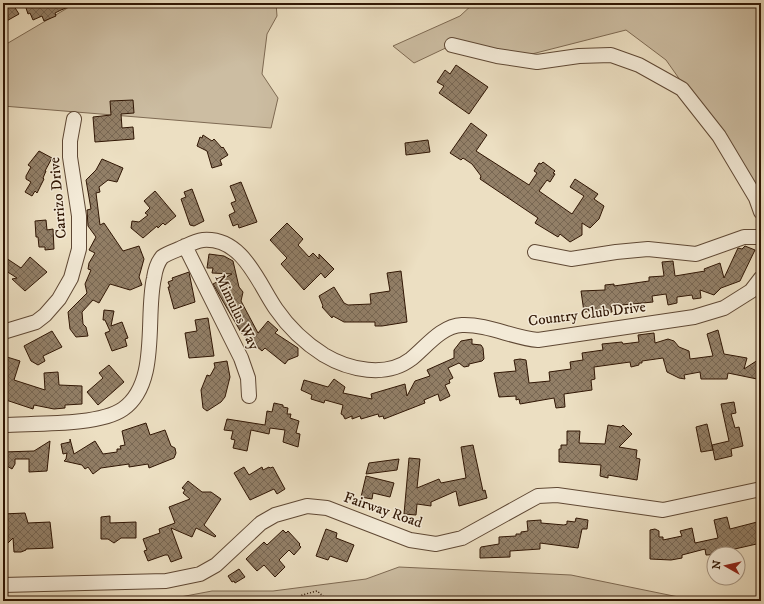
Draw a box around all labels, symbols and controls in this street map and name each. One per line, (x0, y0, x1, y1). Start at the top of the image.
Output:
street label: Carrizo Drive (45, 156, 71, 240)
street label: Mimulus Way (210, 271, 264, 354)
street label: Country Club Drive (527, 297, 647, 331)
street label: Fairway Road (341, 488, 425, 532)
north arrow (706, 546, 746, 586)
text: N (710, 559, 725, 570)

